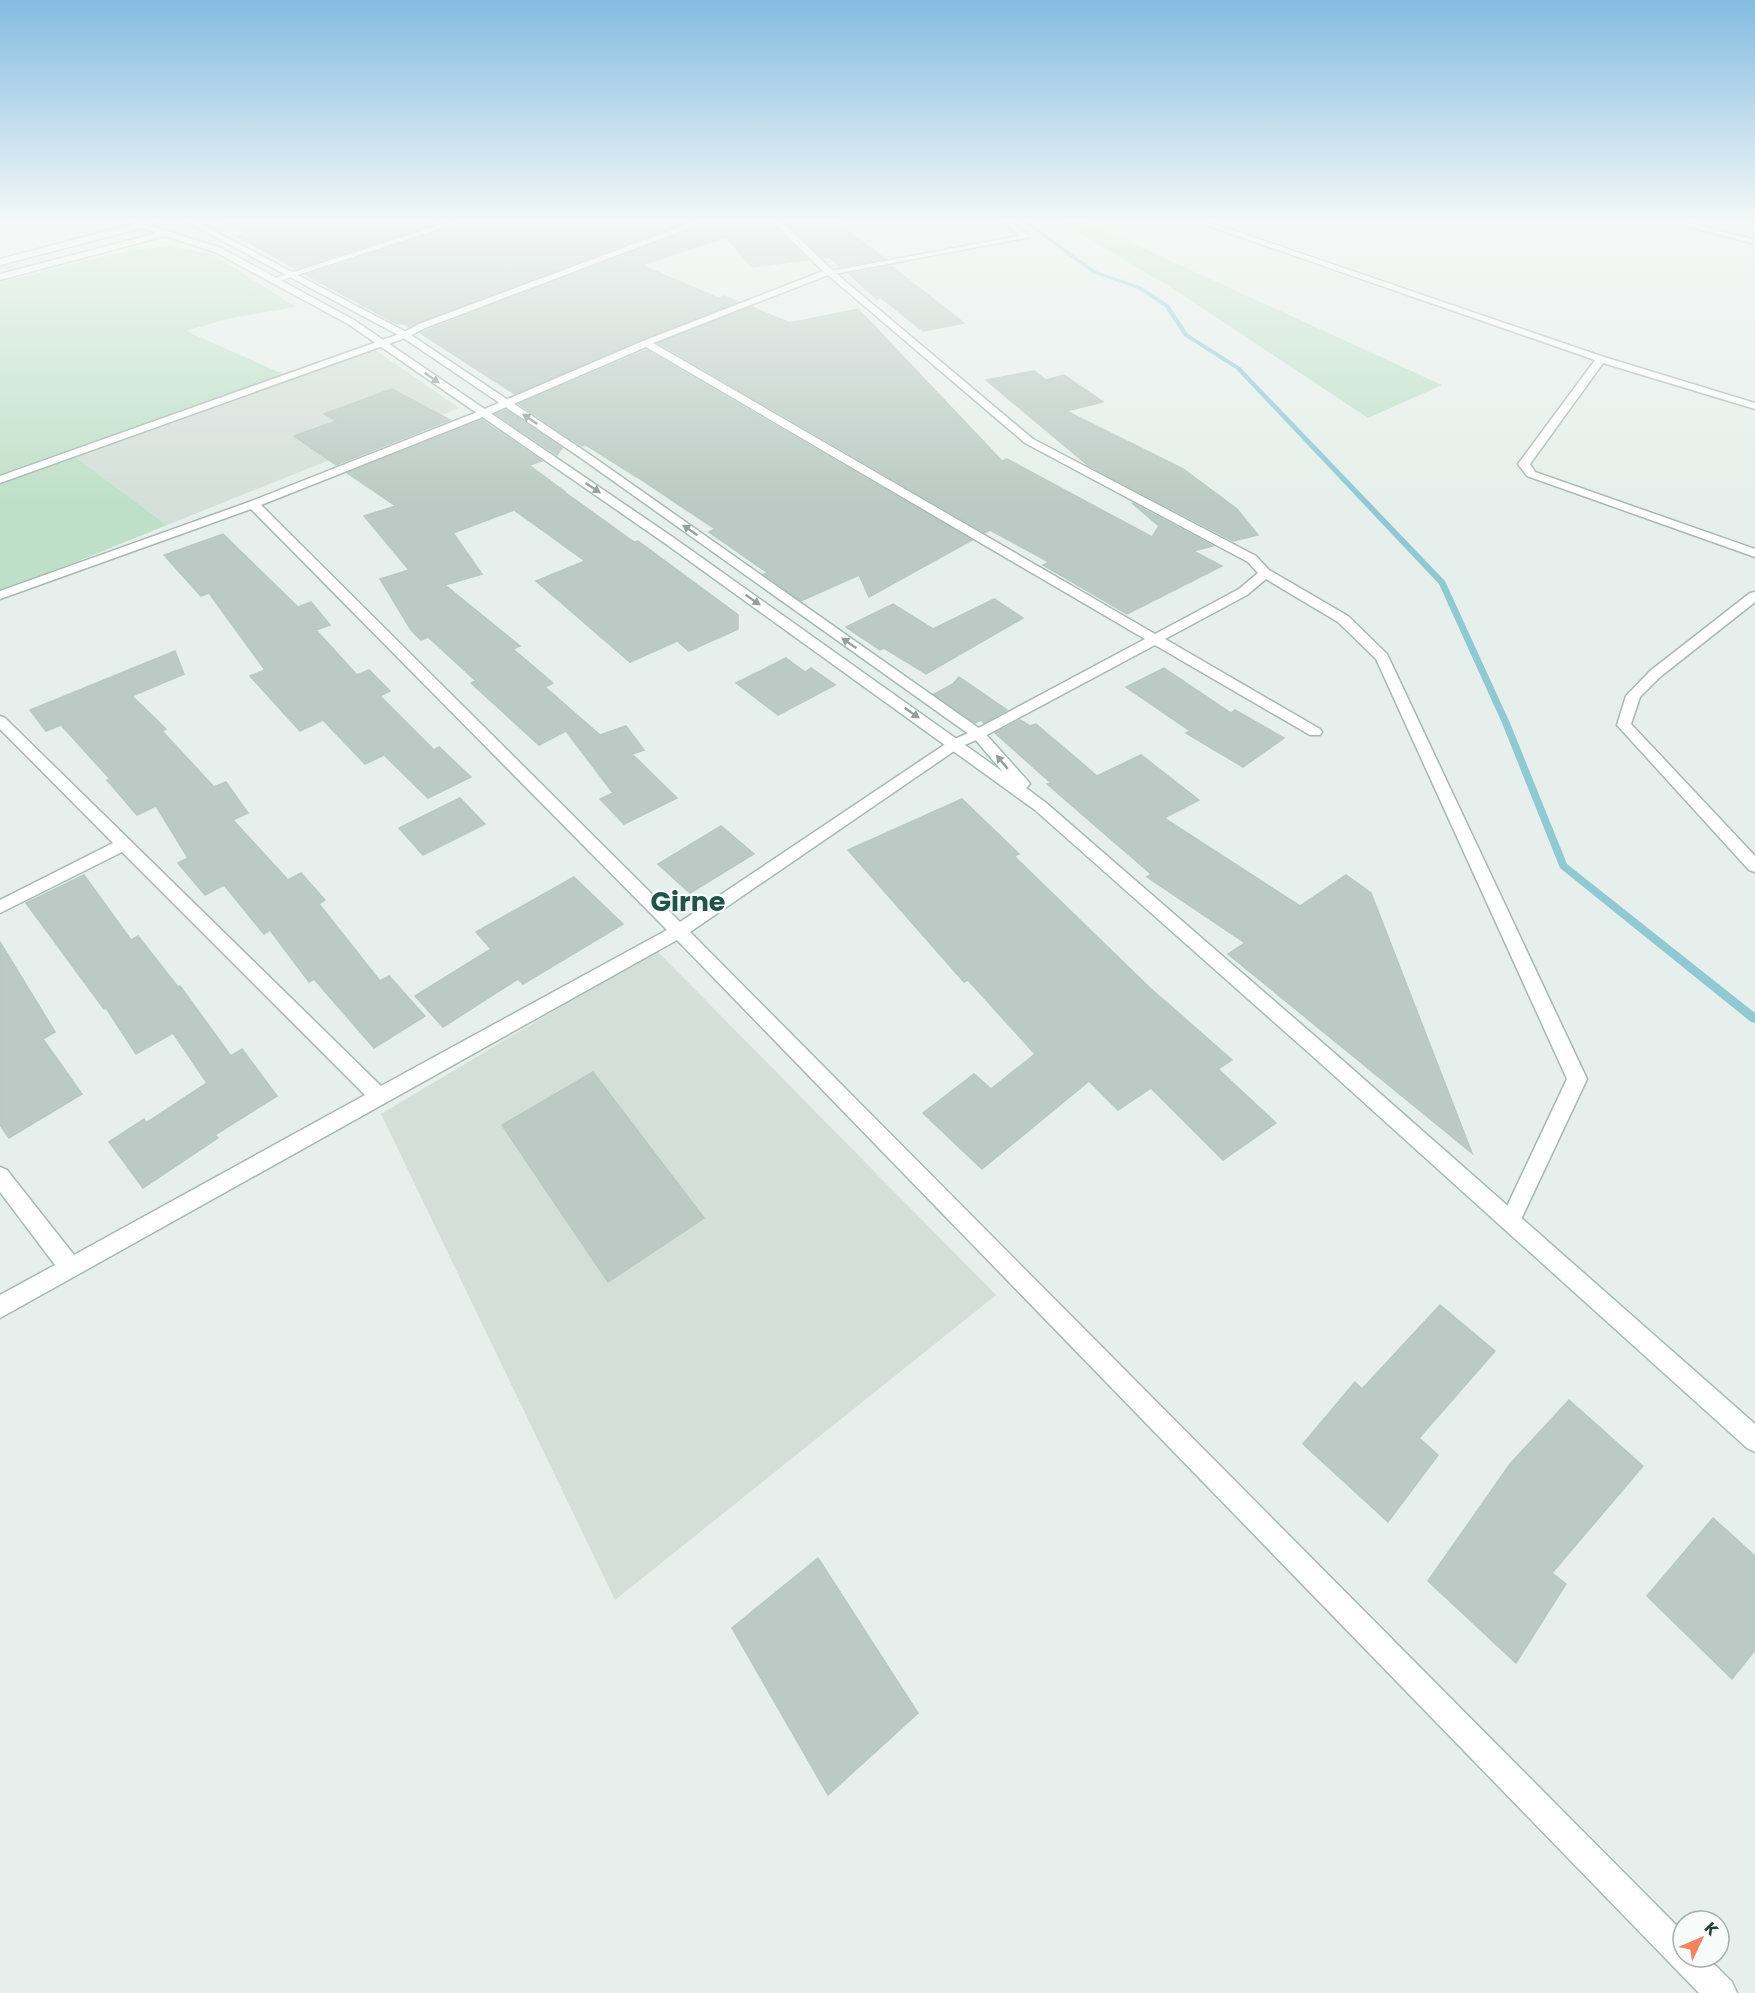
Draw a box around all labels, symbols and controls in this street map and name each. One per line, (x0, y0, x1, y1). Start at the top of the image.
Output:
one-way arrow (424, 372, 440, 384)
one-way arrow (522, 414, 538, 425)
one-way arrow (585, 482, 601, 493)
one-way arrow (682, 525, 698, 536)
one-way arrow (744, 594, 760, 606)
one-way arrow (842, 637, 857, 649)
one-way arrow (903, 707, 919, 719)
one-way arrow (996, 754, 1009, 770)
district label: Girne (651, 883, 725, 920)
north arrow (1671, 1909, 1731, 1969)
text: K (1699, 1917, 1724, 1941)

